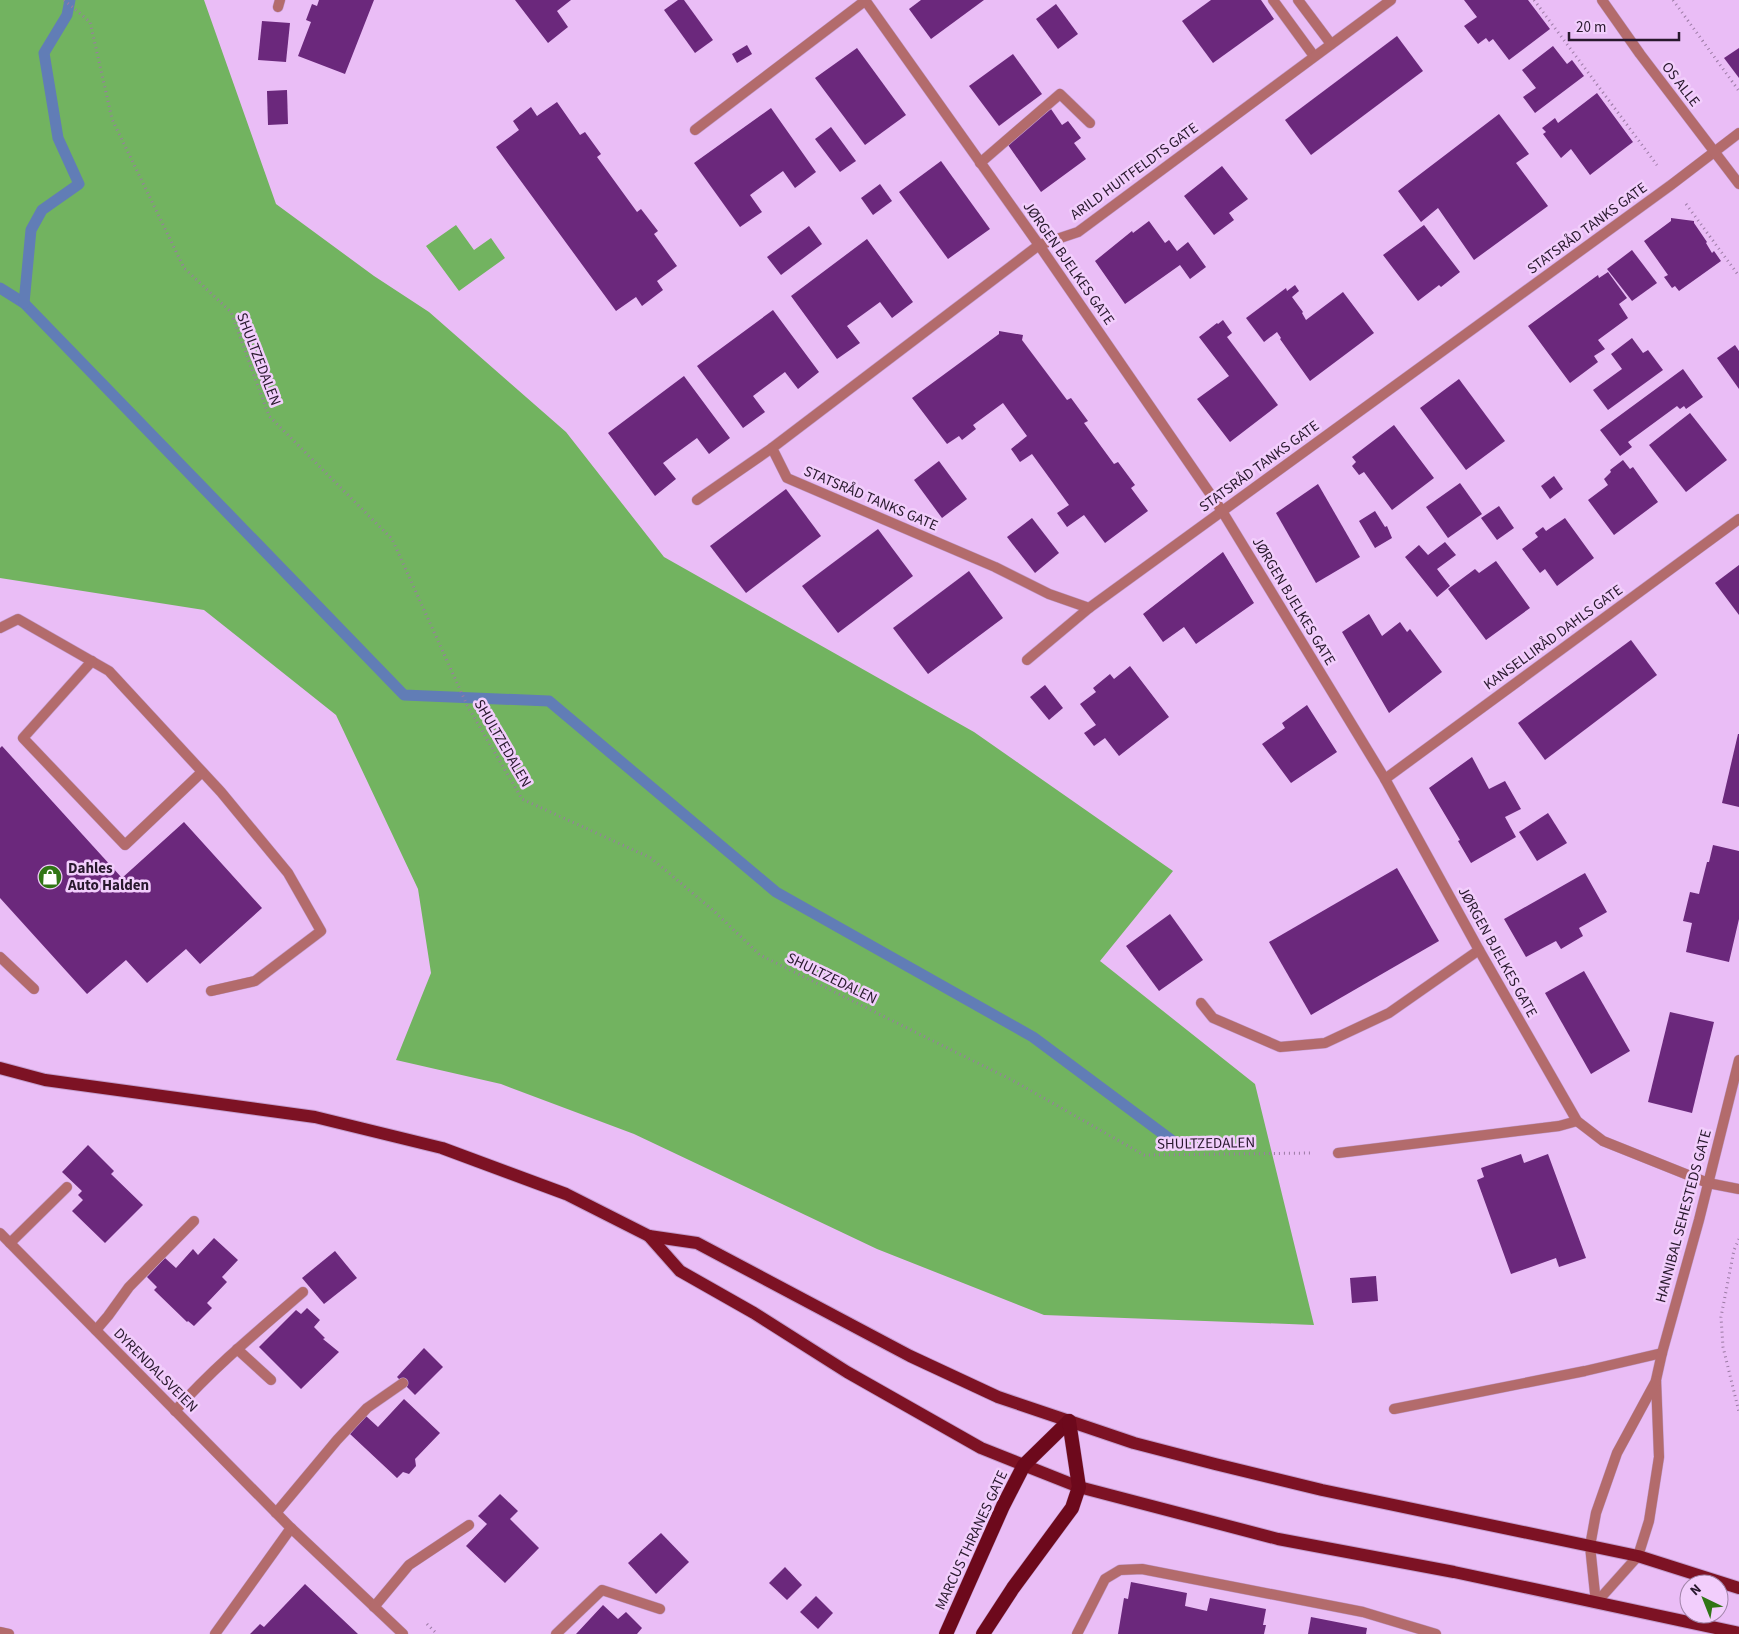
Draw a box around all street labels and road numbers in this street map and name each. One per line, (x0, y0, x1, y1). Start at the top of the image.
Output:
street label: OS ALLE (1656, 58, 1705, 111)
street label: ARILD HUITFELDTS GATE (1066, 118, 1203, 225)
street label: STATSRÅD TANKS GATE (1523, 178, 1652, 279)
street label: JØRGEN BJELKES GATE (1018, 197, 1119, 329)
street label: SHULTZEDALEN (231, 310, 286, 409)
street label: STATSRÅD TANKS GATE (1195, 416, 1324, 517)
street label: STATSRÅD TANKS GATE (800, 461, 941, 536)
street label: JØRGEN BJELKES GATE (1247, 533, 1340, 670)
street label: KANSELLIRÅD DAHLS GATE (1480, 580, 1627, 695)
street label: SHULTZEDALEN (469, 695, 536, 791)
street label: JØRGEN BJELKES GATE (1453, 883, 1542, 1022)
street label: SHULTZEDALEN (783, 947, 881, 1009)
street label: HANNIBAL SEHESTEDS GATE (1650, 1127, 1717, 1305)
street label: SHULTZEDALEN (1157, 1132, 1255, 1155)
street label: DYRENDALSVEIEN (109, 1323, 203, 1417)
street label: MARCUS THRANES GATE (930, 1467, 1013, 1614)

